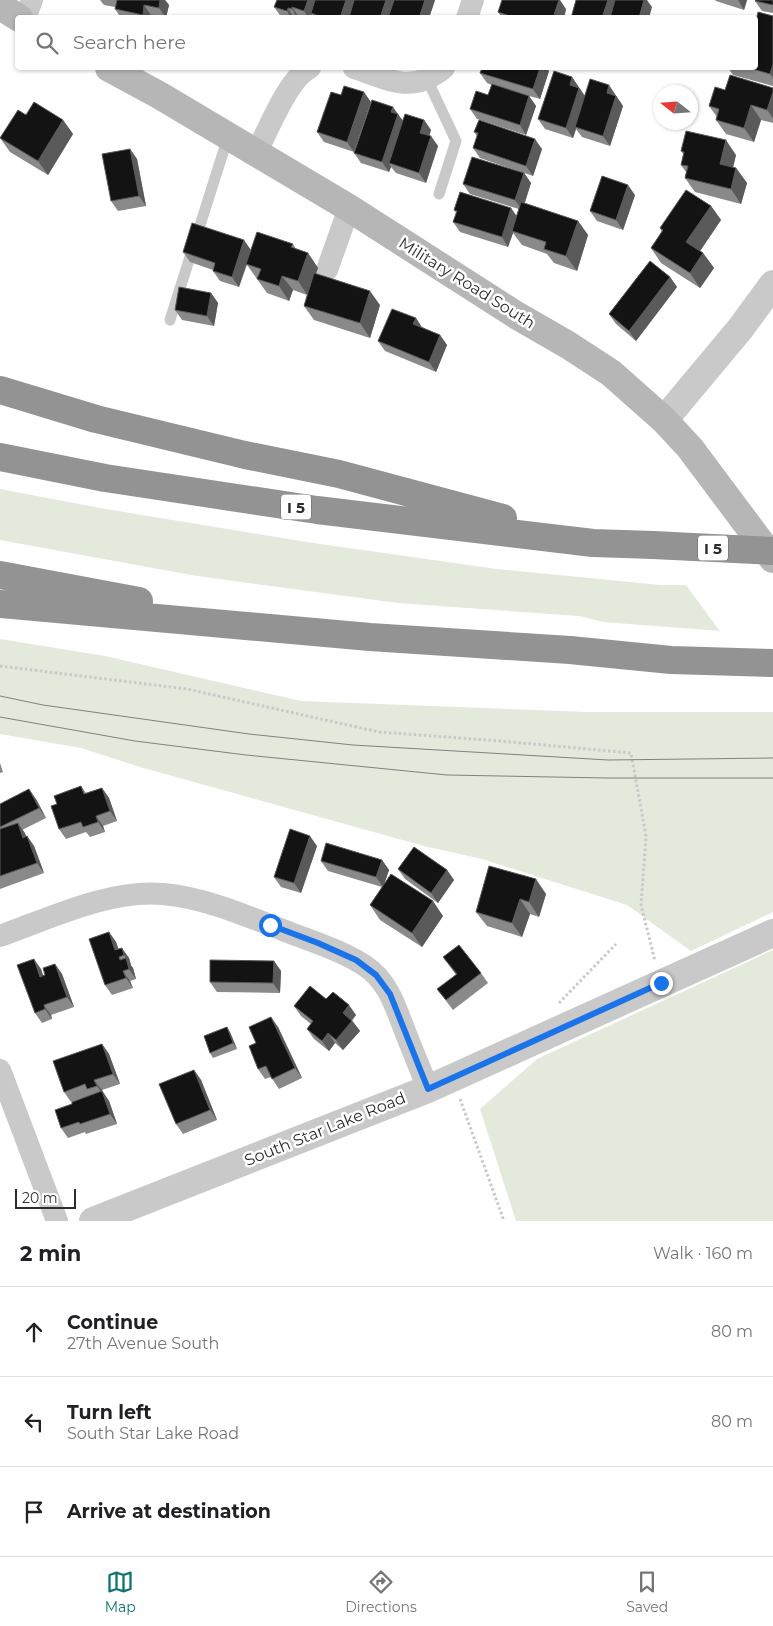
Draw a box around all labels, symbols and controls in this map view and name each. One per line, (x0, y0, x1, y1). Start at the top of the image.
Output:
search box (15, 15, 758, 70)
icon: search (33, 29, 61, 57)
text: Search here (73, 31, 186, 54)
north arrow (653, 85, 698, 130)
street label: Military Road South (395, 233, 539, 333)
road number: I 5 (281, 494, 311, 520)
road number: I 5 (698, 536, 728, 560)
route start (259, 914, 282, 937)
route end (650, 972, 673, 995)
street label: South Star Lake Road (242, 1088, 408, 1170)
scale bar (15, 1186, 76, 1209)
text: 20 m (22, 1189, 58, 1207)
text: 2 min (20, 1241, 81, 1266)
text: Walk · 160 m (653, 1244, 753, 1263)
text: Continue (67, 1311, 158, 1334)
icon: ahead (20, 1318, 48, 1346)
text: 80 m (711, 1322, 753, 1341)
text: 27th Avenue South (67, 1334, 219, 1353)
text: Turn left (67, 1401, 152, 1424)
icon: left (20, 1408, 48, 1436)
text: 80 m (711, 1412, 753, 1431)
text: South Star Lake Road (67, 1424, 239, 1443)
icon: arrive (20, 1498, 48, 1526)
text: Arrive at destination (67, 1500, 271, 1523)
tab: Map (105, 1568, 136, 1616)
tab: Directions (345, 1568, 417, 1616)
tab: Saved (626, 1568, 668, 1616)

